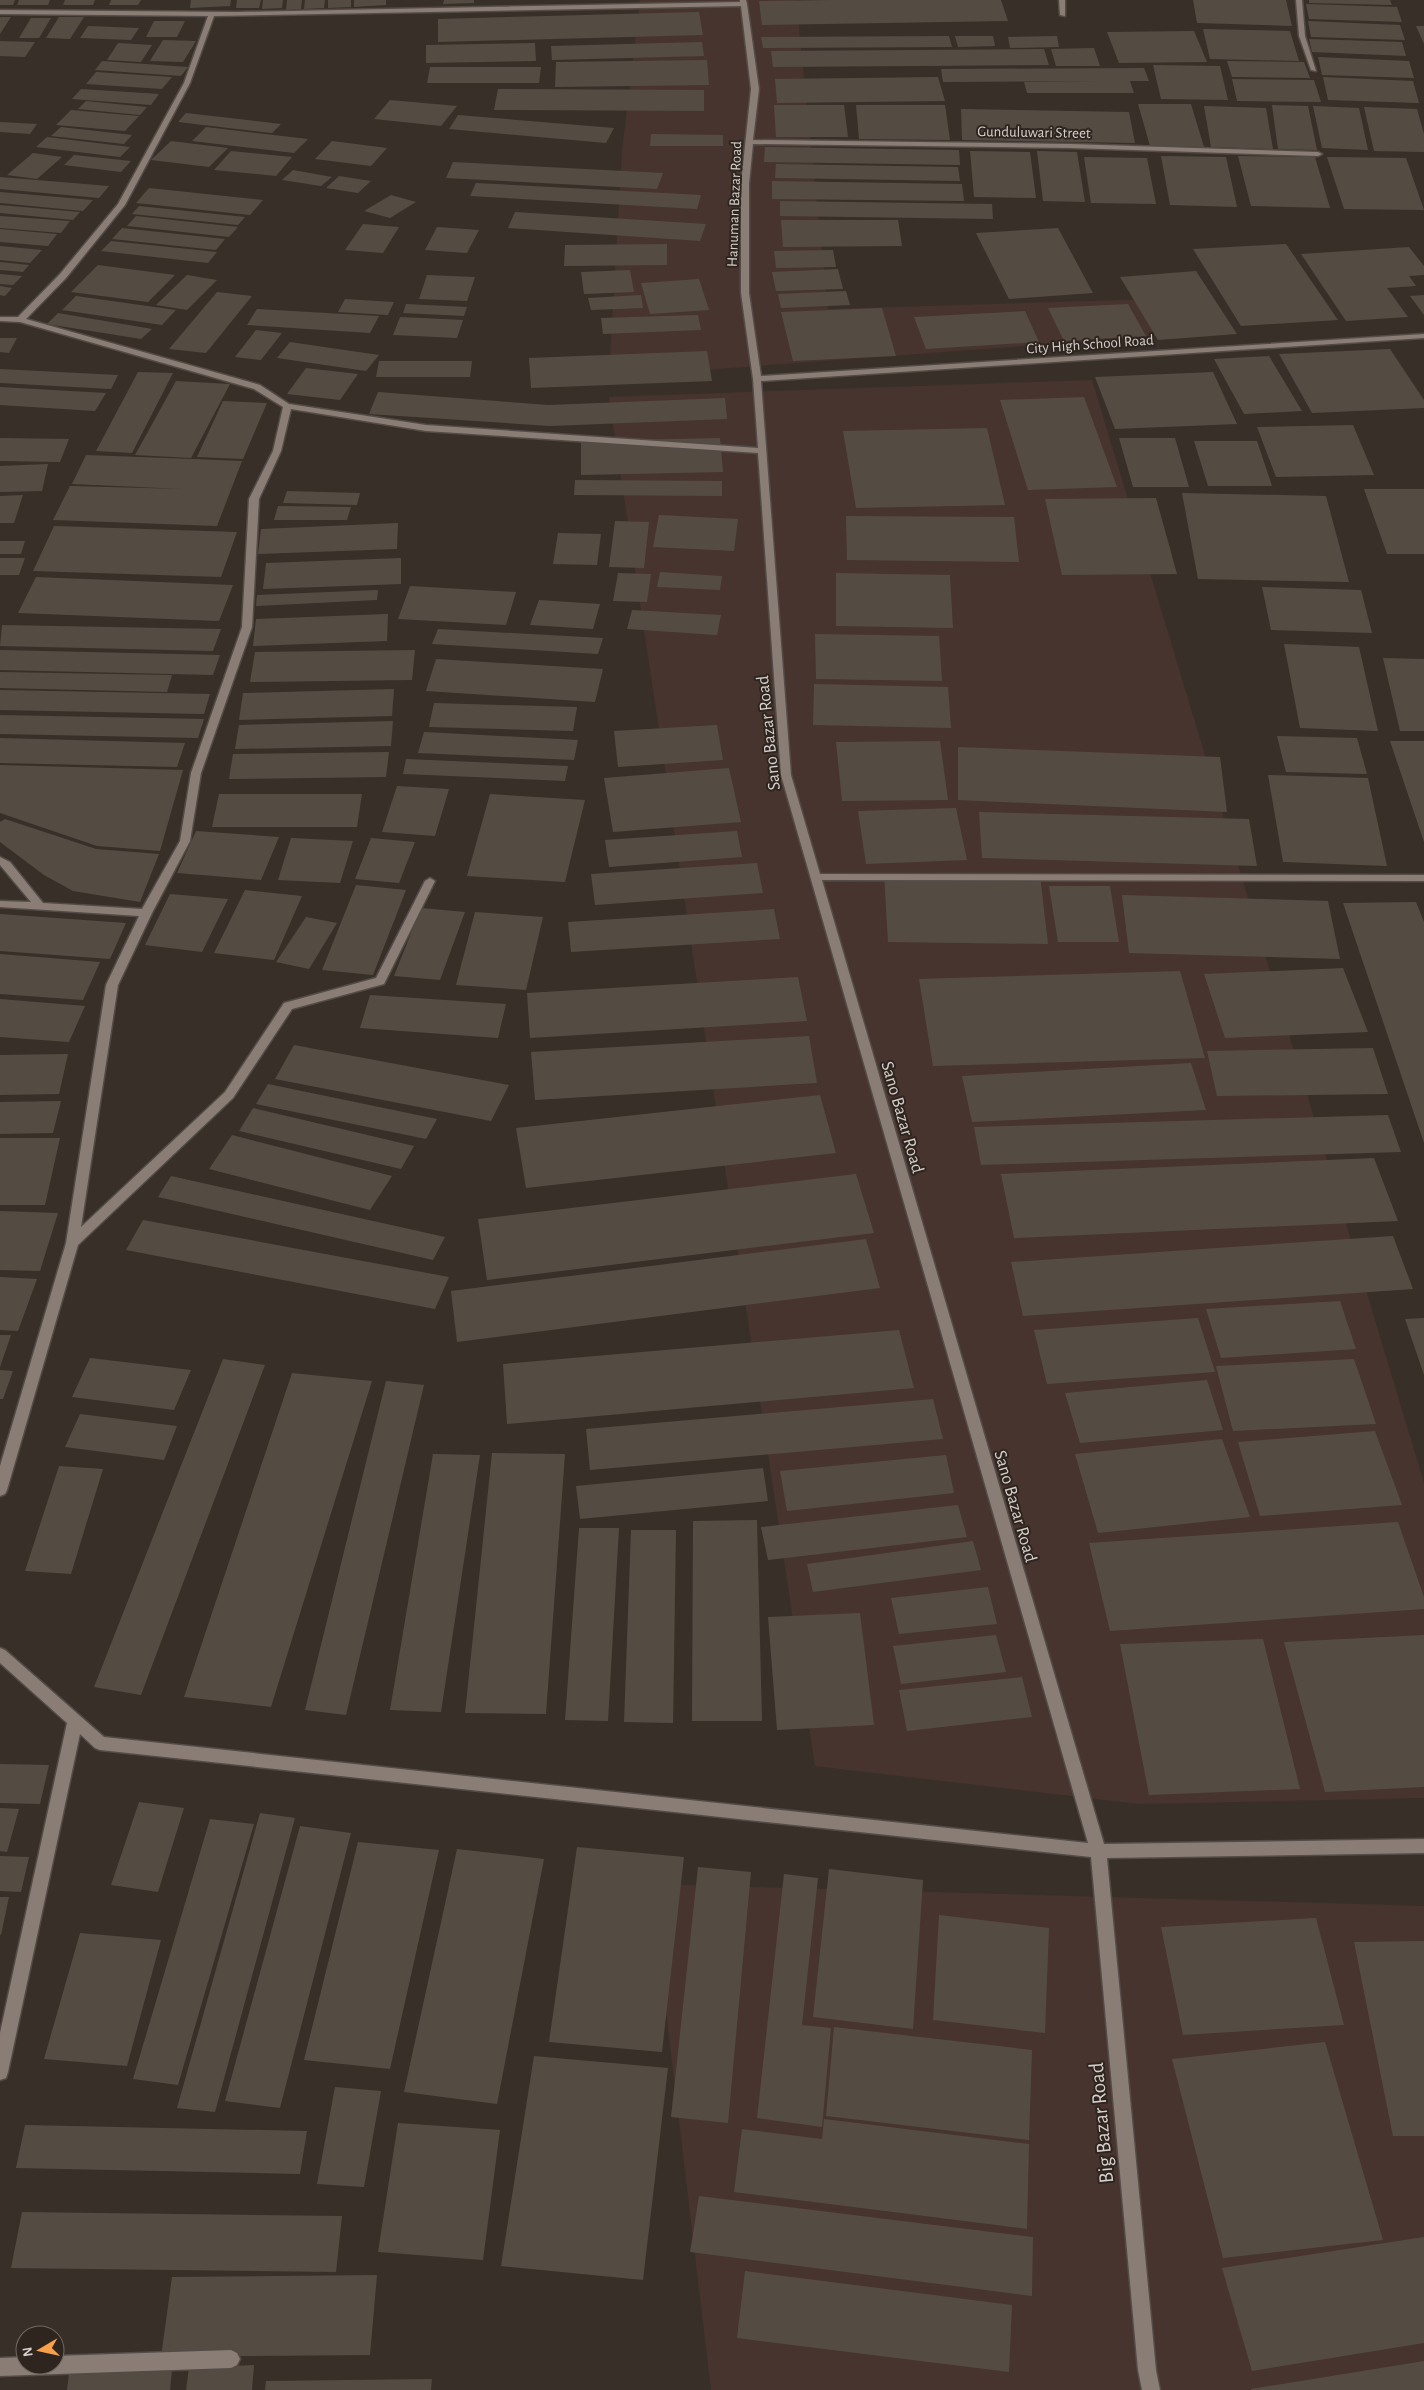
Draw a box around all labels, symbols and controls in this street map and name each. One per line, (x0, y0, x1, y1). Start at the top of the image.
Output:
street label: Gunduluwari Street (977, 124, 1091, 141)
street label: Hanuman Bazar Road (725, 141, 744, 267)
street label: City High School Road (1026, 333, 1154, 356)
street label: Sano Bazar Road (754, 675, 784, 791)
street label: Sano Bazar Road (877, 1059, 927, 1175)
street label: Sano Bazar Road (990, 1448, 1040, 1564)
street label: Big Bazar Road (1086, 2062, 1117, 2184)
north arrow (15, 2325, 65, 2375)
text: N (20, 2346, 36, 2358)

